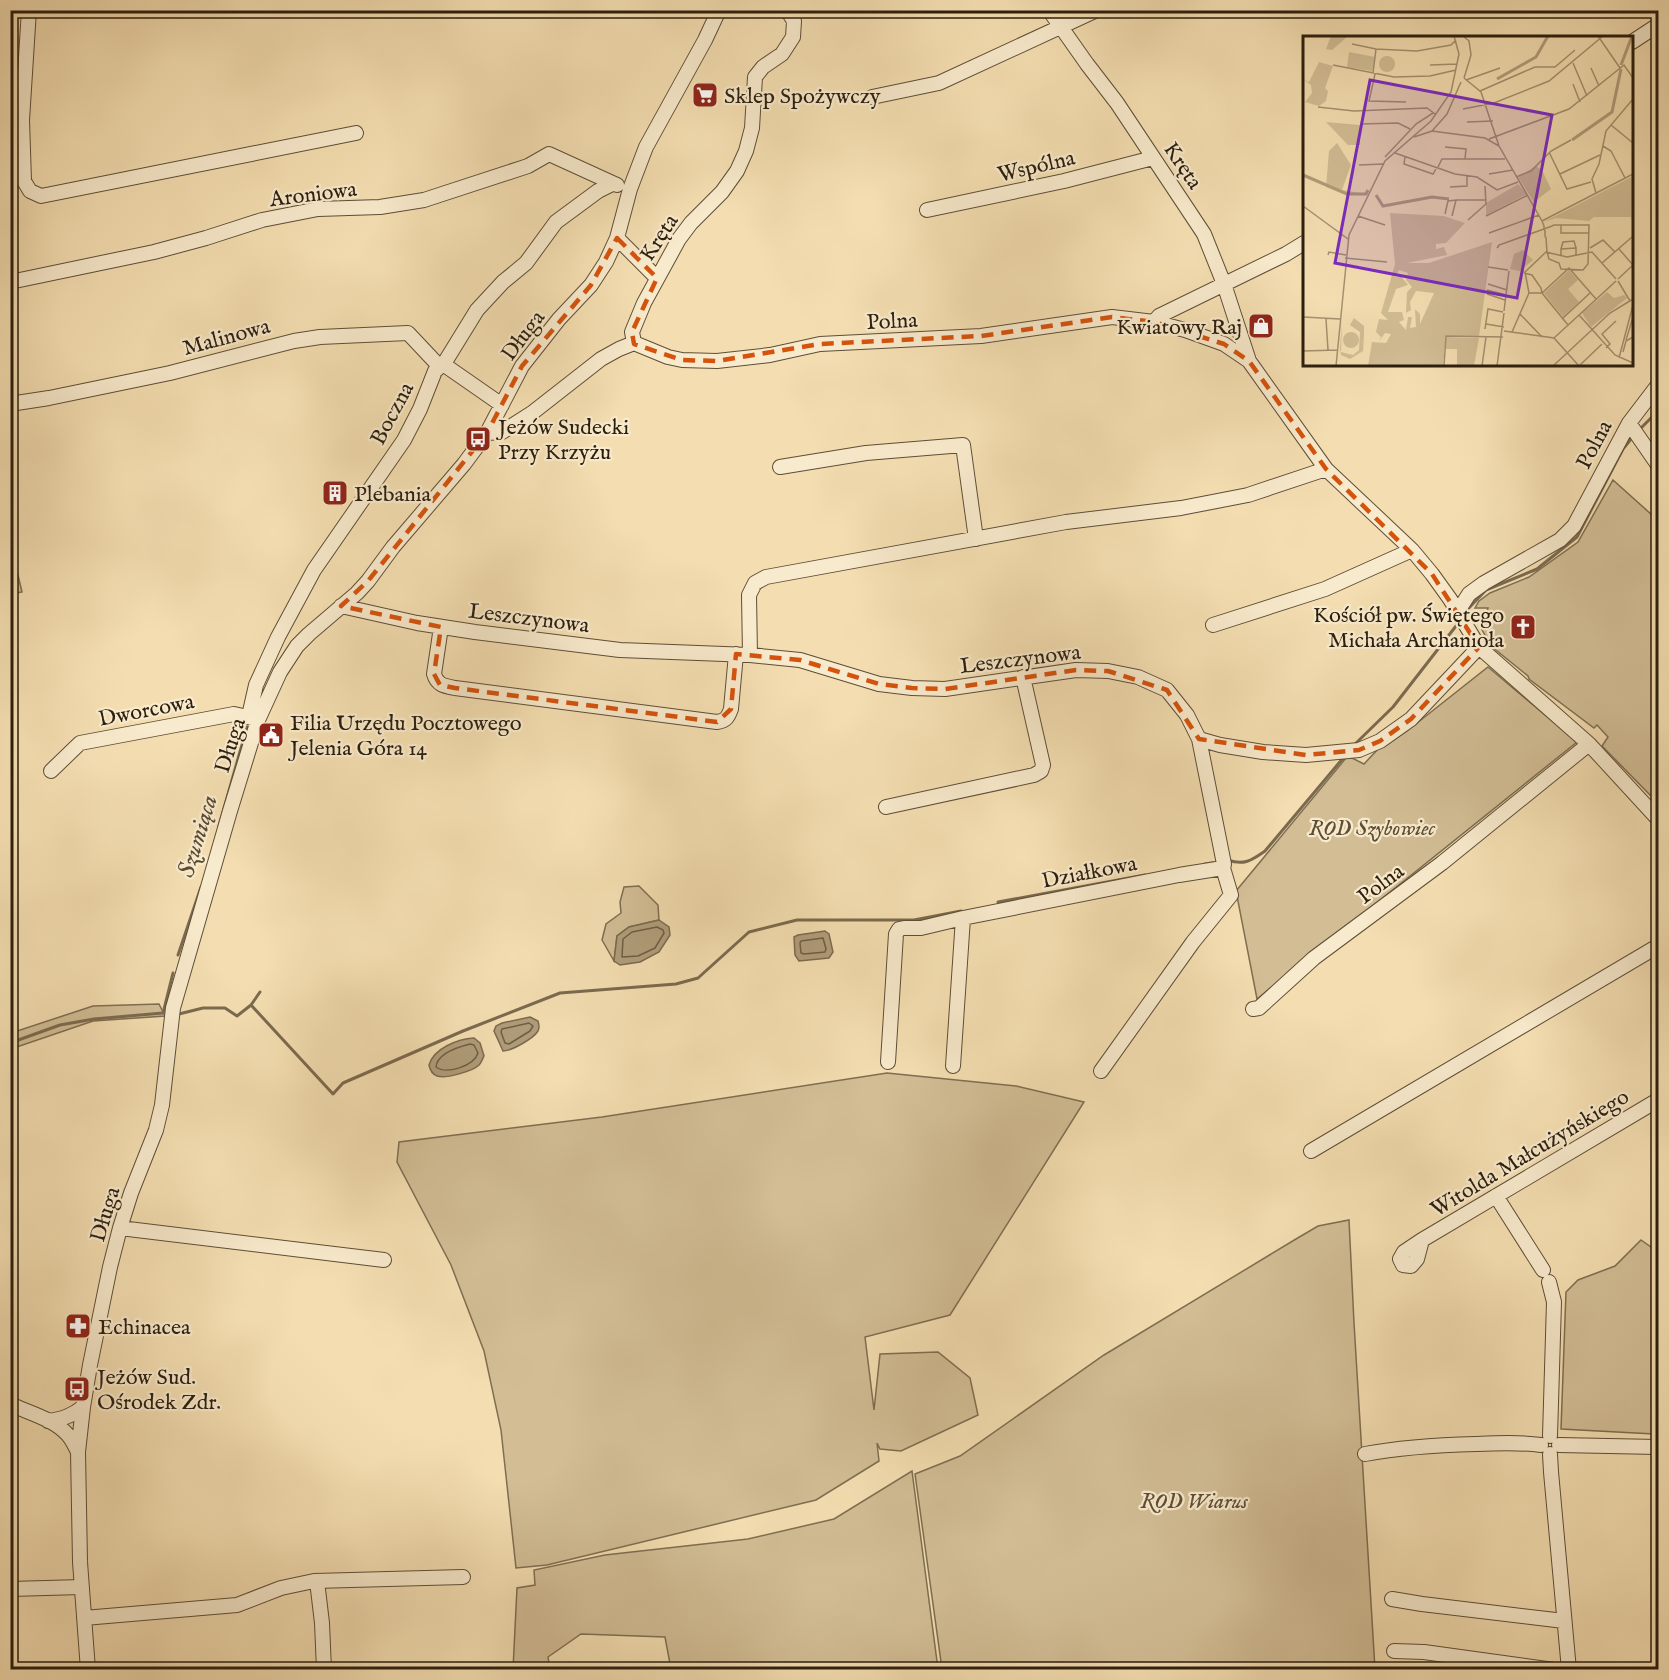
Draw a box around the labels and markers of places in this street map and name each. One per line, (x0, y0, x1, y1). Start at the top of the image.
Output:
supermarket icon: Sklep Spożywczy (690, 80, 720, 110)
place label: Sklep Spożywczy (724, 83, 881, 111)
shop icon: Kwiatowy Raj (1246, 311, 1276, 341)
place label: Kwiatowy Raj (1116, 314, 1242, 342)
place label: Jeżów Sudecki Przy Krzyżu (495, 414, 629, 467)
bus stop icon: Jeżów Sudecki Przy Krzyżu (463, 424, 493, 454)
building icon: Plebania (320, 478, 350, 508)
place label: Plebania (354, 481, 432, 509)
place label: Kościół pw. Świętego Michała Archanioła (1313, 602, 1504, 655)
church icon: Kościół pw. Świętego Michała Archanioła (1508, 612, 1538, 642)
place label: Filia Urzędu Pocztowego Jelenia Góra 14 (287, 710, 522, 763)
public building icon: Filia Urzędu Pocztowego Jelenia Góra 14 (256, 720, 286, 750)
pharmacy icon: Echinacea (63, 1311, 93, 1341)
place label: Echinacea (98, 1314, 191, 1342)
place label: Jeżów Sud. Ośrodek Zdr. (94, 1364, 221, 1417)
bus stop icon: Jeżów Sud. Ośrodek Zdr. (62, 1374, 92, 1404)

